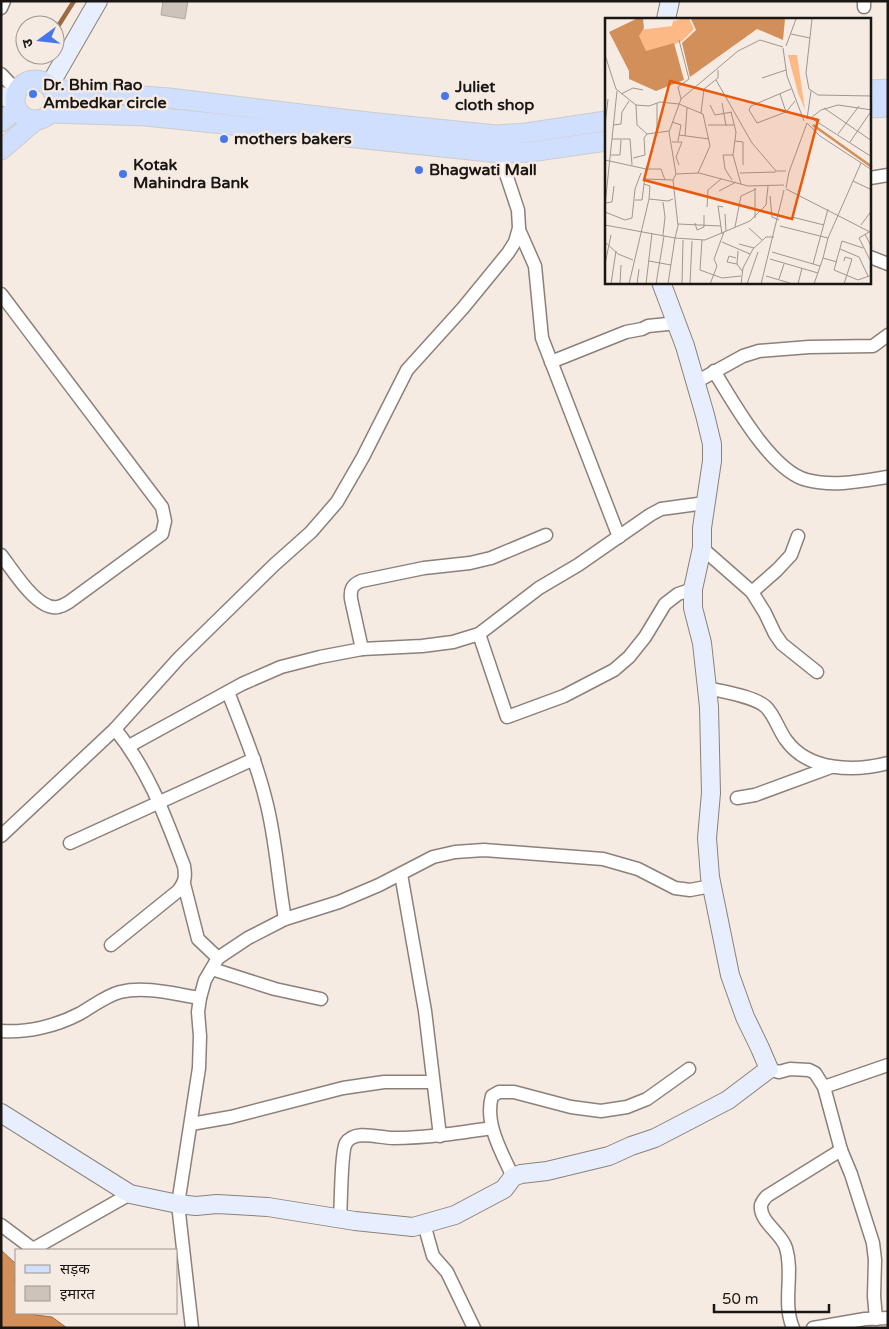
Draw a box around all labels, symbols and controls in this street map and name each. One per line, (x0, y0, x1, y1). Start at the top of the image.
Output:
north arrow (15, 15, 65, 65)
inset map (605, 18, 872, 284)
text: उ (18, 36, 37, 49)
place label: Dr. Bhim Rao Ambedkar circle (43, 75, 167, 113)
place label: Juliet cloth shop (454, 77, 534, 115)
marker: Dr. Bhim Rao Ambedkar circle (27, 88, 39, 100)
marker: Juliet cloth shop (439, 90, 451, 102)
place label: mothers bakers (234, 129, 352, 149)
marker: mothers bakers (218, 133, 230, 145)
place label: Kotak Mahindra Bank (133, 155, 249, 193)
place label: Bhagwati Mall (429, 160, 537, 180)
marker: Bhagwati Mall (413, 164, 425, 176)
marker: Kotak Mahindra Bank (117, 168, 129, 180)
legend (15, 1249, 178, 1314)
text: सड़क (60, 1260, 90, 1278)
scale bar (714, 1282, 829, 1314)
text: इमारत (60, 1285, 95, 1303)
text: 50 m (722, 1290, 759, 1308)

